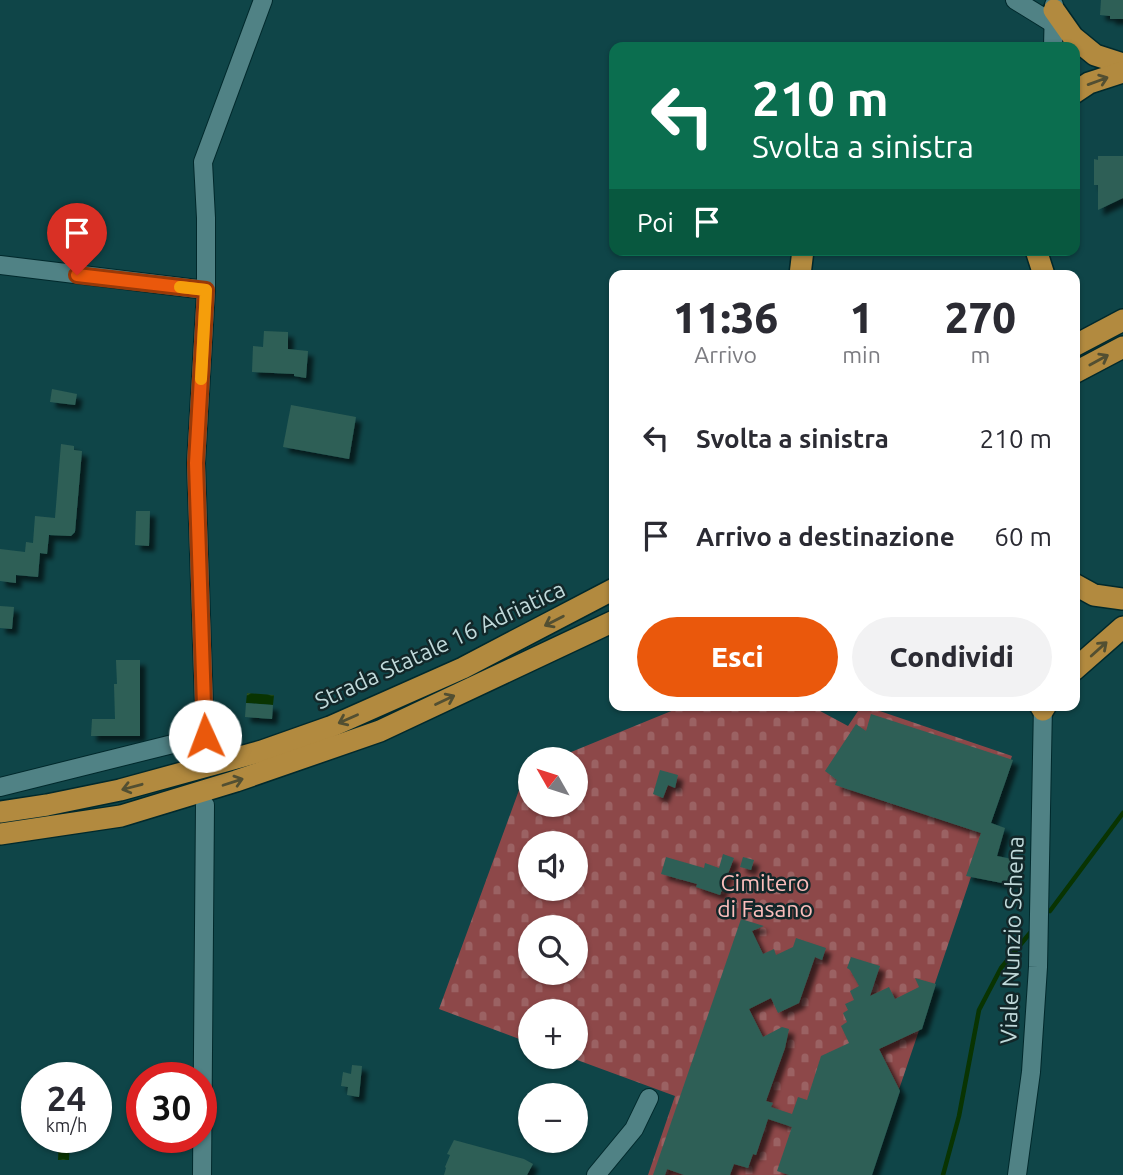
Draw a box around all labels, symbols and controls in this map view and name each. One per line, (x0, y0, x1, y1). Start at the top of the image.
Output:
icon: left (637, 70, 728, 161)
text: 210 m (752, 70, 889, 125)
one-way arrow (1086, 74, 1108, 86)
text: Svolta a sinistra (752, 128, 974, 164)
pin (47, 203, 107, 275)
icon: arrive (688, 203, 726, 241)
text: Poi (637, 208, 674, 237)
icon: arrive (58, 214, 96, 252)
text: 11:36 (673, 294, 778, 341)
text: 1 (850, 294, 873, 341)
text: 270 (945, 294, 1016, 341)
text: Arrivo (694, 342, 757, 367)
text: min (842, 342, 881, 367)
text: m (970, 342, 990, 367)
one-way arrow (1088, 353, 1109, 366)
icon: left (637, 419, 675, 457)
text: Svolta a sinistra (696, 424, 889, 453)
text: 210 m (980, 424, 1052, 453)
icon: arrive (637, 517, 675, 555)
text: Arrivo a destinazione (696, 522, 955, 551)
text: 60 m (994, 522, 1052, 551)
street label: Strada Statale 16 Adriatica (311, 576, 569, 713)
one-way arrow (544, 615, 565, 629)
button: Esci (637, 617, 838, 697)
button: Condividi (852, 617, 1052, 697)
one-way arrow (1090, 641, 1108, 657)
one-way arrow (434, 693, 455, 706)
position arrow (168, 699, 242, 773)
one-way arrow (338, 713, 360, 726)
north arrow (518, 747, 588, 817)
map controls (518, 747, 588, 1153)
one-way arrow (222, 774, 244, 787)
one-way arrow (121, 781, 143, 794)
button: sound (518, 831, 588, 901)
street label: Viale Nunzio Schena (995, 836, 1028, 1044)
park label: Cimitero di Fasano (717, 870, 813, 921)
button: search (518, 915, 588, 985)
button: + (518, 999, 588, 1069)
speed limit sign: 30 (126, 1062, 217, 1153)
text: 24 (47, 1078, 86, 1118)
button: − (518, 1083, 588, 1153)
text: km/h (46, 1115, 87, 1135)

